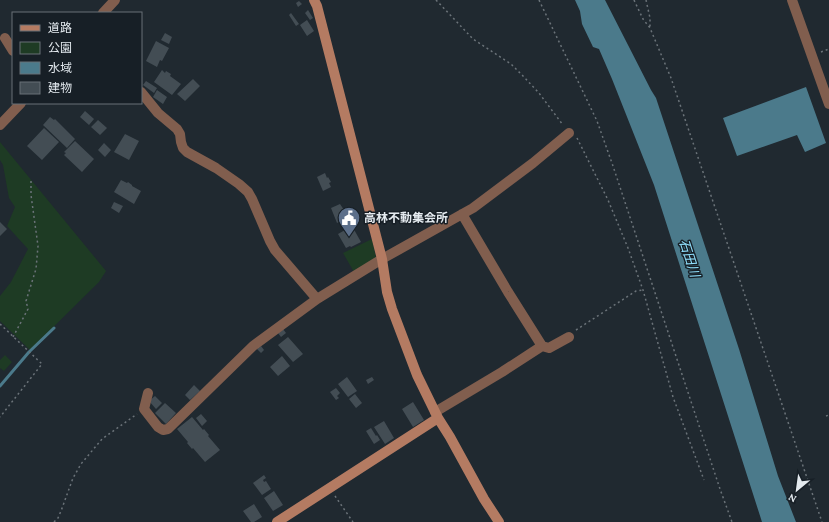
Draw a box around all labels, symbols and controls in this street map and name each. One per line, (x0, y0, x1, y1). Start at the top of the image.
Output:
legend (12, 12, 142, 104)
text: 道路 (48, 21, 72, 35)
text: 公園 (48, 41, 72, 55)
text: 水域 (48, 61, 72, 75)
text: 建物 (48, 81, 72, 95)
public building icon: 高林不動集会所 (336, 205, 362, 238)
place label: 高林不動集会所 (364, 211, 448, 225)
water label: 石田川 (676, 237, 703, 281)
north arrow (777, 470, 817, 510)
text: N (786, 491, 798, 506)

